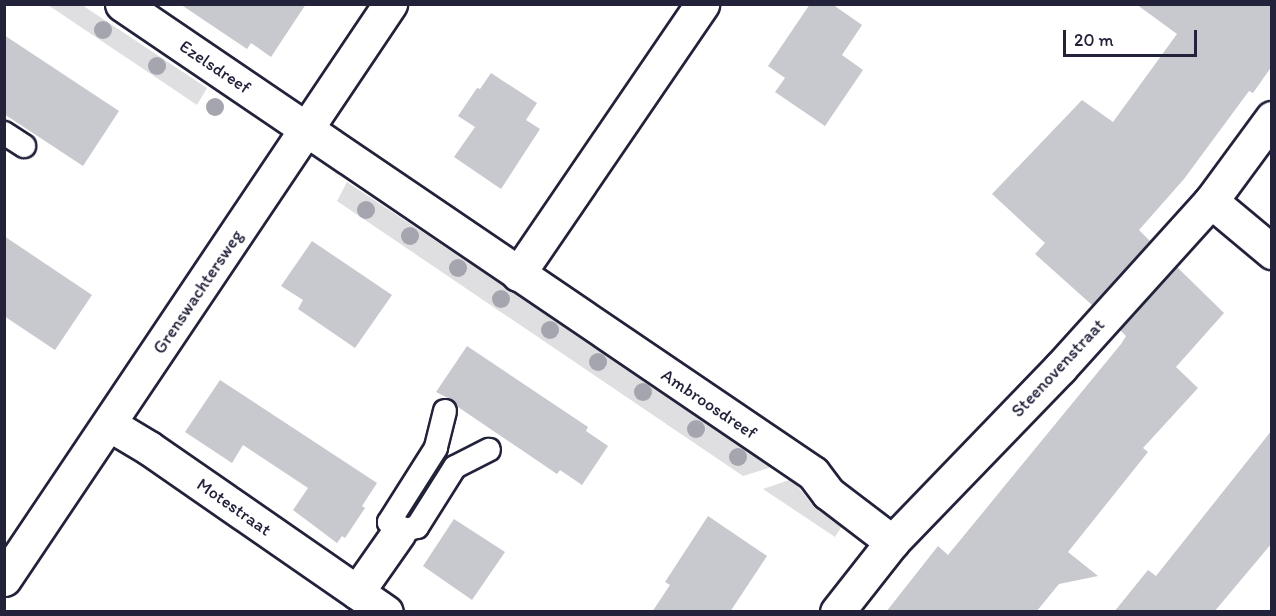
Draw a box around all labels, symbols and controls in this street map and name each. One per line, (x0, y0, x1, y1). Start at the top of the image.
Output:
scale bar (1066, 18, 1200, 56)
text: 20 m (1074, 29, 1114, 51)
street label: Ezelsdreef (175, 35, 255, 99)
street label: Grenswachtersweg (148, 226, 248, 358)
street label: Steenovenstraat (1007, 314, 1109, 422)
street label: Ambroosdreef (657, 364, 761, 444)
street label: Motestraat (193, 473, 275, 541)

